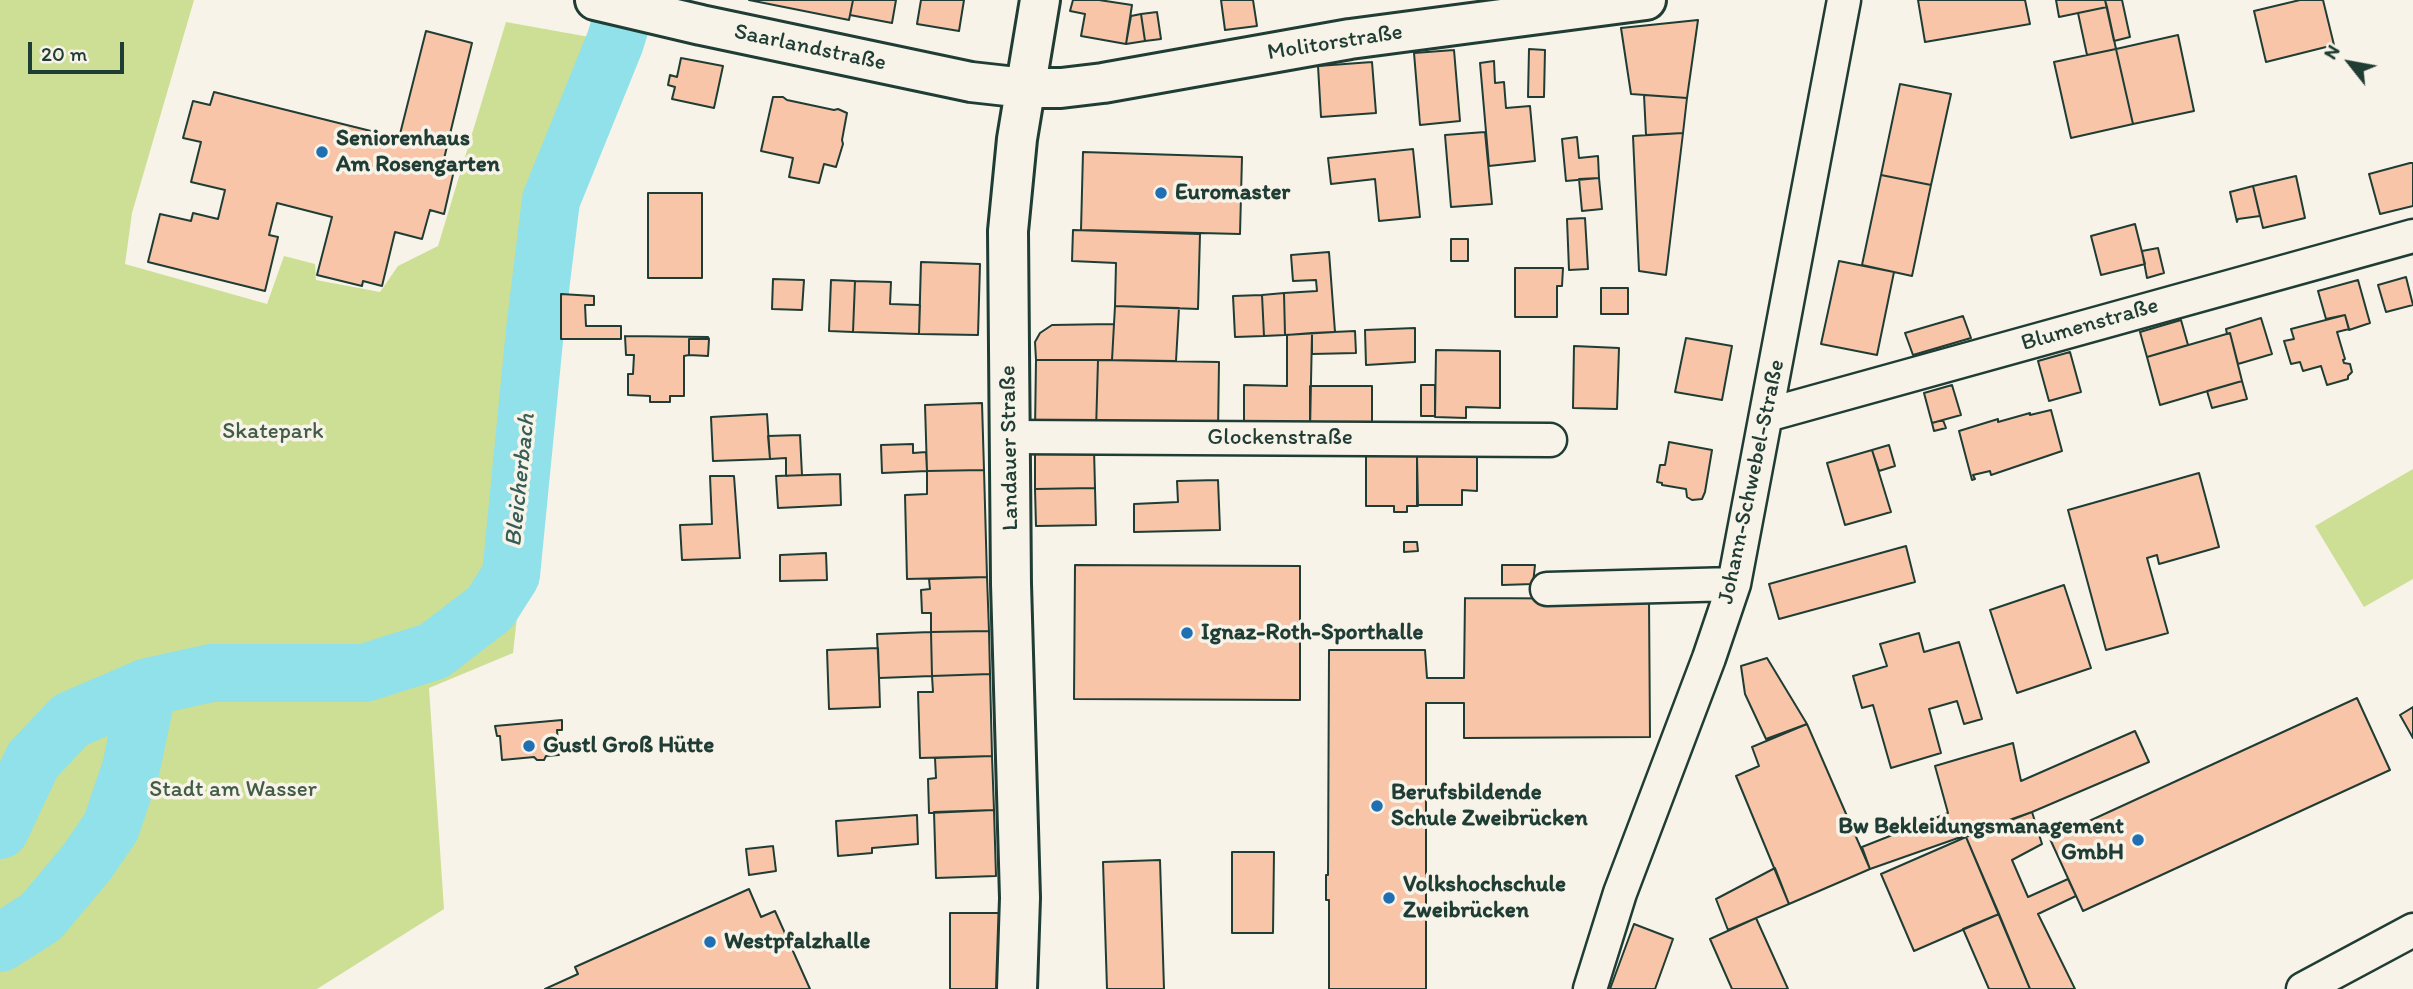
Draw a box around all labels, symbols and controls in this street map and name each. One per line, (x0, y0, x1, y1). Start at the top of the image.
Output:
street label: Saarlandstraße (732, 18, 888, 78)
street label: Molitorstraße (1265, 19, 1405, 67)
scale bar (32, 28, 128, 72)
north arrow (2315, 28, 2385, 98)
text: 20 m (41, 41, 87, 66)
text: N (2318, 41, 2345, 63)
place label: Seniorenhaus Am Rosengarten (336, 125, 500, 179)
marker: Seniorenhaus Am Rosengarten (314, 144, 330, 160)
place label: Euromaster (1175, 179, 1290, 207)
marker: Euromaster (1153, 185, 1169, 201)
street label: Blumenstraße (2018, 292, 2162, 358)
street label: Johann-Schwebel-Straße (1713, 357, 1791, 607)
street label: Landauer Straße (995, 365, 1025, 531)
water label: Bleicherbach (500, 412, 542, 548)
park label: Skatepark (222, 418, 324, 446)
street label: Glockenstraße (1207, 424, 1353, 452)
place label: Ignaz-Roth-Sporthalle (1201, 619, 1423, 647)
marker: Ignaz-Roth-Sporthalle (1179, 625, 1195, 641)
place label: Gustl Groß Hütte (543, 732, 714, 760)
marker: Gustl Groß Hütte (521, 738, 537, 754)
park label: Stadt am Wasser (149, 776, 317, 804)
place label: Berufsbildende Schule Zweibrücken (1391, 779, 1588, 833)
marker: Berufsbildende Schule Zweibrücken (1369, 798, 1385, 814)
place label: Bw Bekleidungsmanagement GmbH (1838, 813, 2124, 867)
marker: Bw Bekleidungsmanagement GmbH (2130, 832, 2146, 848)
place label: Volkshochschule Zweibrücken (1403, 871, 1566, 925)
marker: Volkshochschule Zweibrücken (1381, 890, 1397, 906)
place label: Westpfalzhalle (724, 928, 870, 956)
marker: Westpfalzhalle (702, 934, 718, 950)

